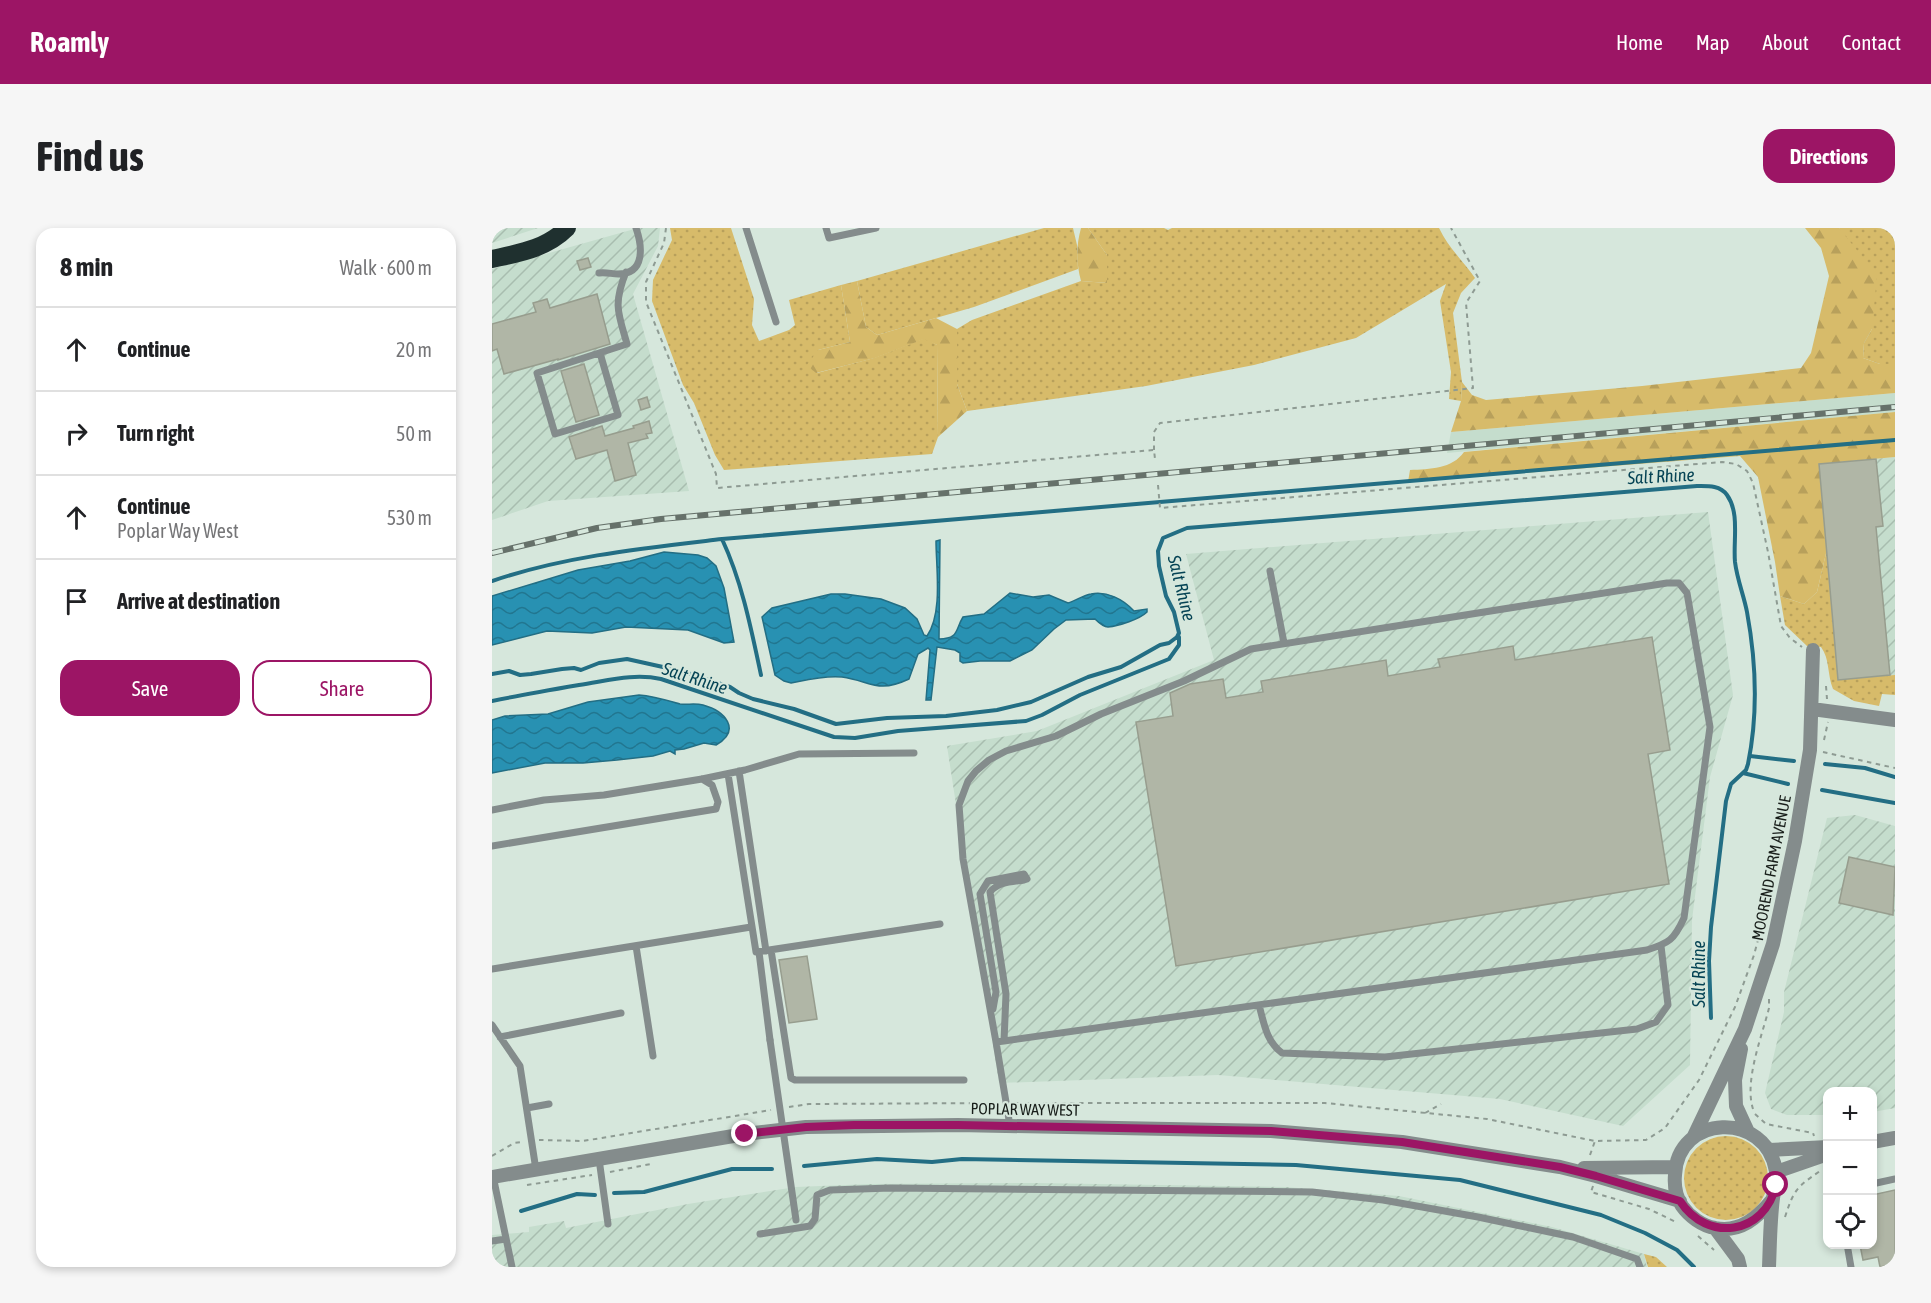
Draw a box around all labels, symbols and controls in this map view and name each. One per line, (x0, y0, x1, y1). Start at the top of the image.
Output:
text: Roamly (30, 26, 109, 58)
text: Home (1616, 30, 1663, 54)
text: Map (1696, 30, 1730, 54)
text: About (1763, 30, 1809, 54)
text: Contact (1842, 30, 1901, 54)
button: Directions (1763, 129, 1895, 183)
text: Find us (36, 132, 144, 180)
text: 8 min (60, 252, 113, 282)
text: Walk · 600 m (340, 256, 432, 279)
icon: ahead (60, 333, 93, 366)
text: Continue (117, 336, 191, 362)
text: 20 m (396, 338, 432, 361)
icon: right (60, 417, 93, 450)
text: Turn right (117, 420, 194, 446)
text: 50 m (396, 422, 432, 445)
water label: Salt Rhine (1626, 464, 1695, 488)
text: Continue (117, 493, 191, 519)
icon: ahead (60, 501, 93, 534)
text: 530 m (387, 506, 432, 529)
text: Poplar Way West (117, 519, 239, 542)
water label: Salt Rhine (1163, 552, 1200, 623)
icon: arrive (60, 585, 93, 618)
text: Arrive at destination (117, 588, 280, 614)
water label: Salt Rhine (659, 657, 730, 698)
button: Save (60, 660, 240, 716)
button: Share (252, 660, 432, 716)
street label: MOOREND FARM AVENUE (1748, 794, 1794, 942)
water label: Salt Rhine (1688, 940, 1709, 1009)
map controls (1823, 1087, 1877, 1249)
button: + (1823, 1087, 1877, 1141)
street label: POPLAR WAY WEST (970, 1099, 1080, 1119)
route end (731, 1120, 757, 1146)
button: − (1823, 1141, 1877, 1195)
route start (1762, 1171, 1788, 1197)
button: locate (1823, 1195, 1877, 1249)

